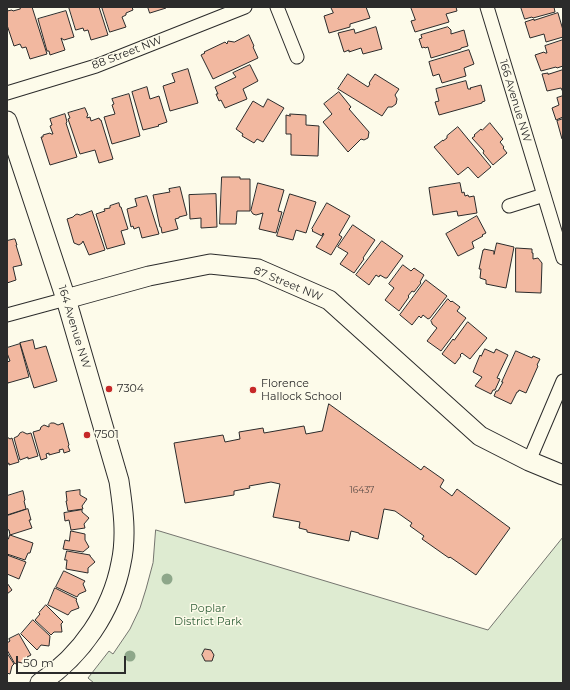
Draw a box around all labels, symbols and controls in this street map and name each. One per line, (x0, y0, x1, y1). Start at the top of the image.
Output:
street label: 88 Street NW (90, 34, 164, 72)
street label: 166 Avenue NW (496, 58, 534, 144)
street label: 87 Street NW (251, 264, 325, 304)
street label: 164 Avenue NW (55, 284, 93, 370)
place label: Florence Hallock School (261, 377, 342, 403)
place label: 7304 (117, 382, 144, 396)
marker: 7304 (104, 384, 114, 394)
marker: Florence Hallock School (248, 385, 258, 395)
place label: 7501 (95, 428, 119, 442)
marker: 7501 (82, 430, 92, 440)
house number: 16437 (350, 485, 374, 495)
park label: Poplar District Park (174, 602, 242, 628)
scale bar (18, 648, 128, 674)
text: 50 m (23, 655, 54, 670)

